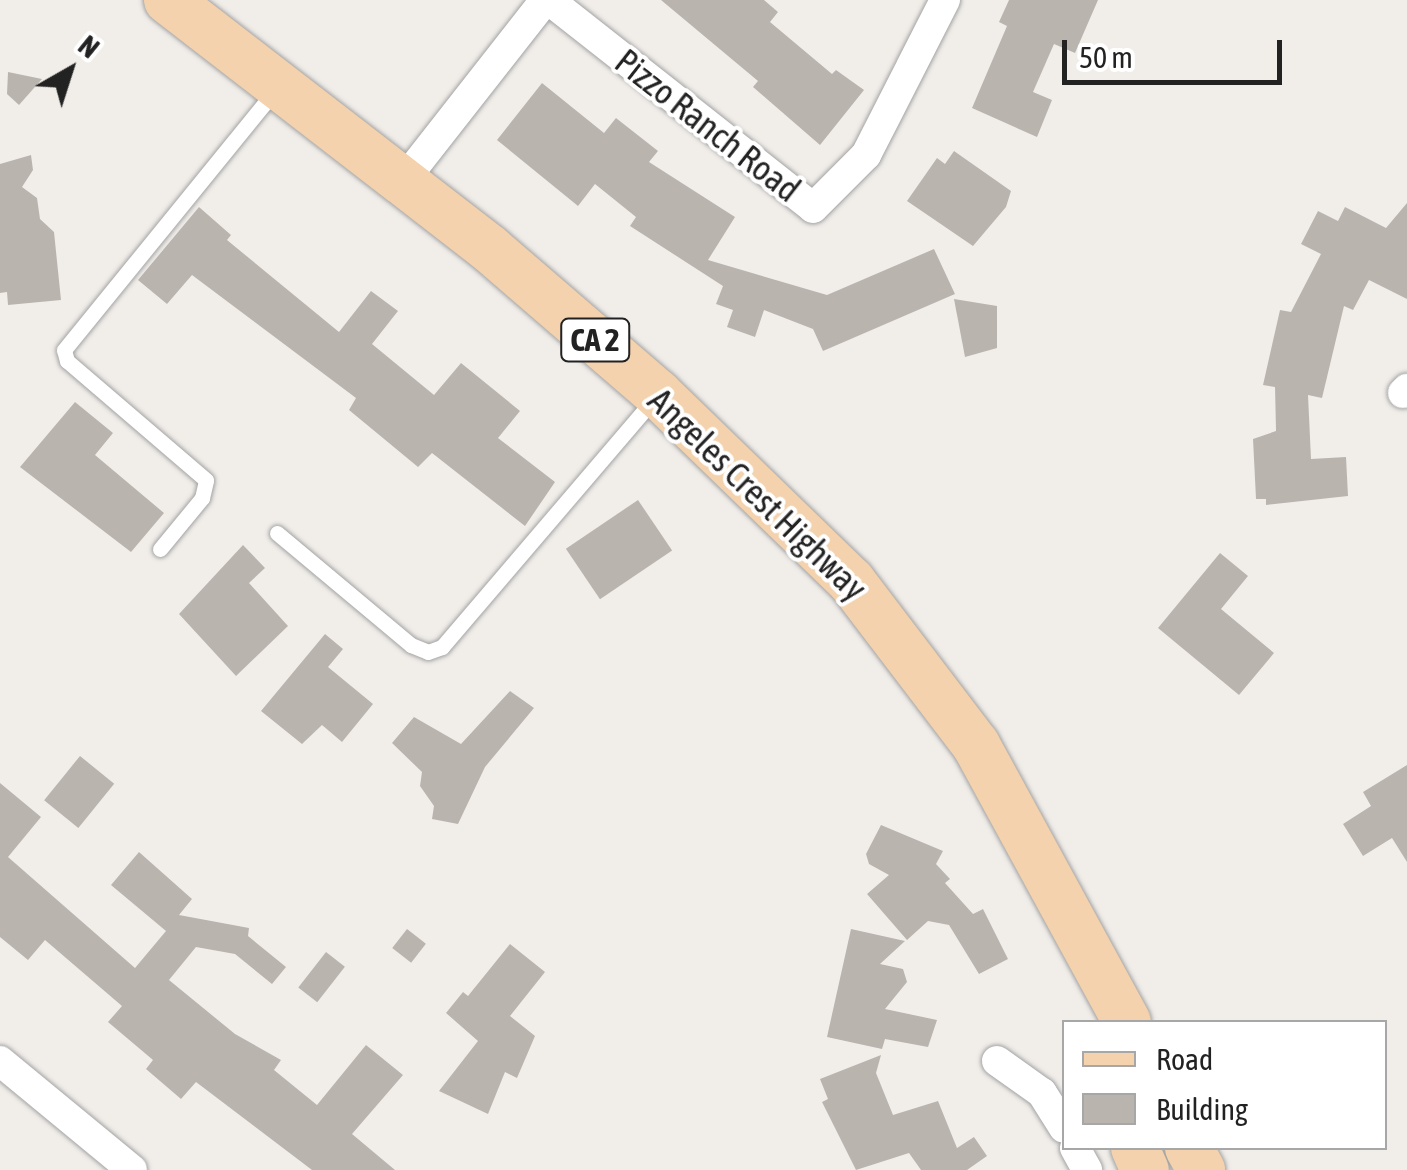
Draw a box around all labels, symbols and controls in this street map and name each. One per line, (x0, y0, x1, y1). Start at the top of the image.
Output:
north arrow (20, 20, 120, 120)
scale bar (1067, 20, 1287, 82)
text: N (72, 29, 105, 64)
street label: Pizzo Ranch Road (607, 40, 809, 210)
text: 50 m (1079, 40, 1133, 74)
road number: CA 2 (560, 313, 630, 367)
street label: Angeles Crest Highway (640, 379, 876, 609)
legend (1062, 1020, 1387, 1150)
text: Road (1156, 1042, 1213, 1076)
text: Building (1156, 1092, 1248, 1126)

